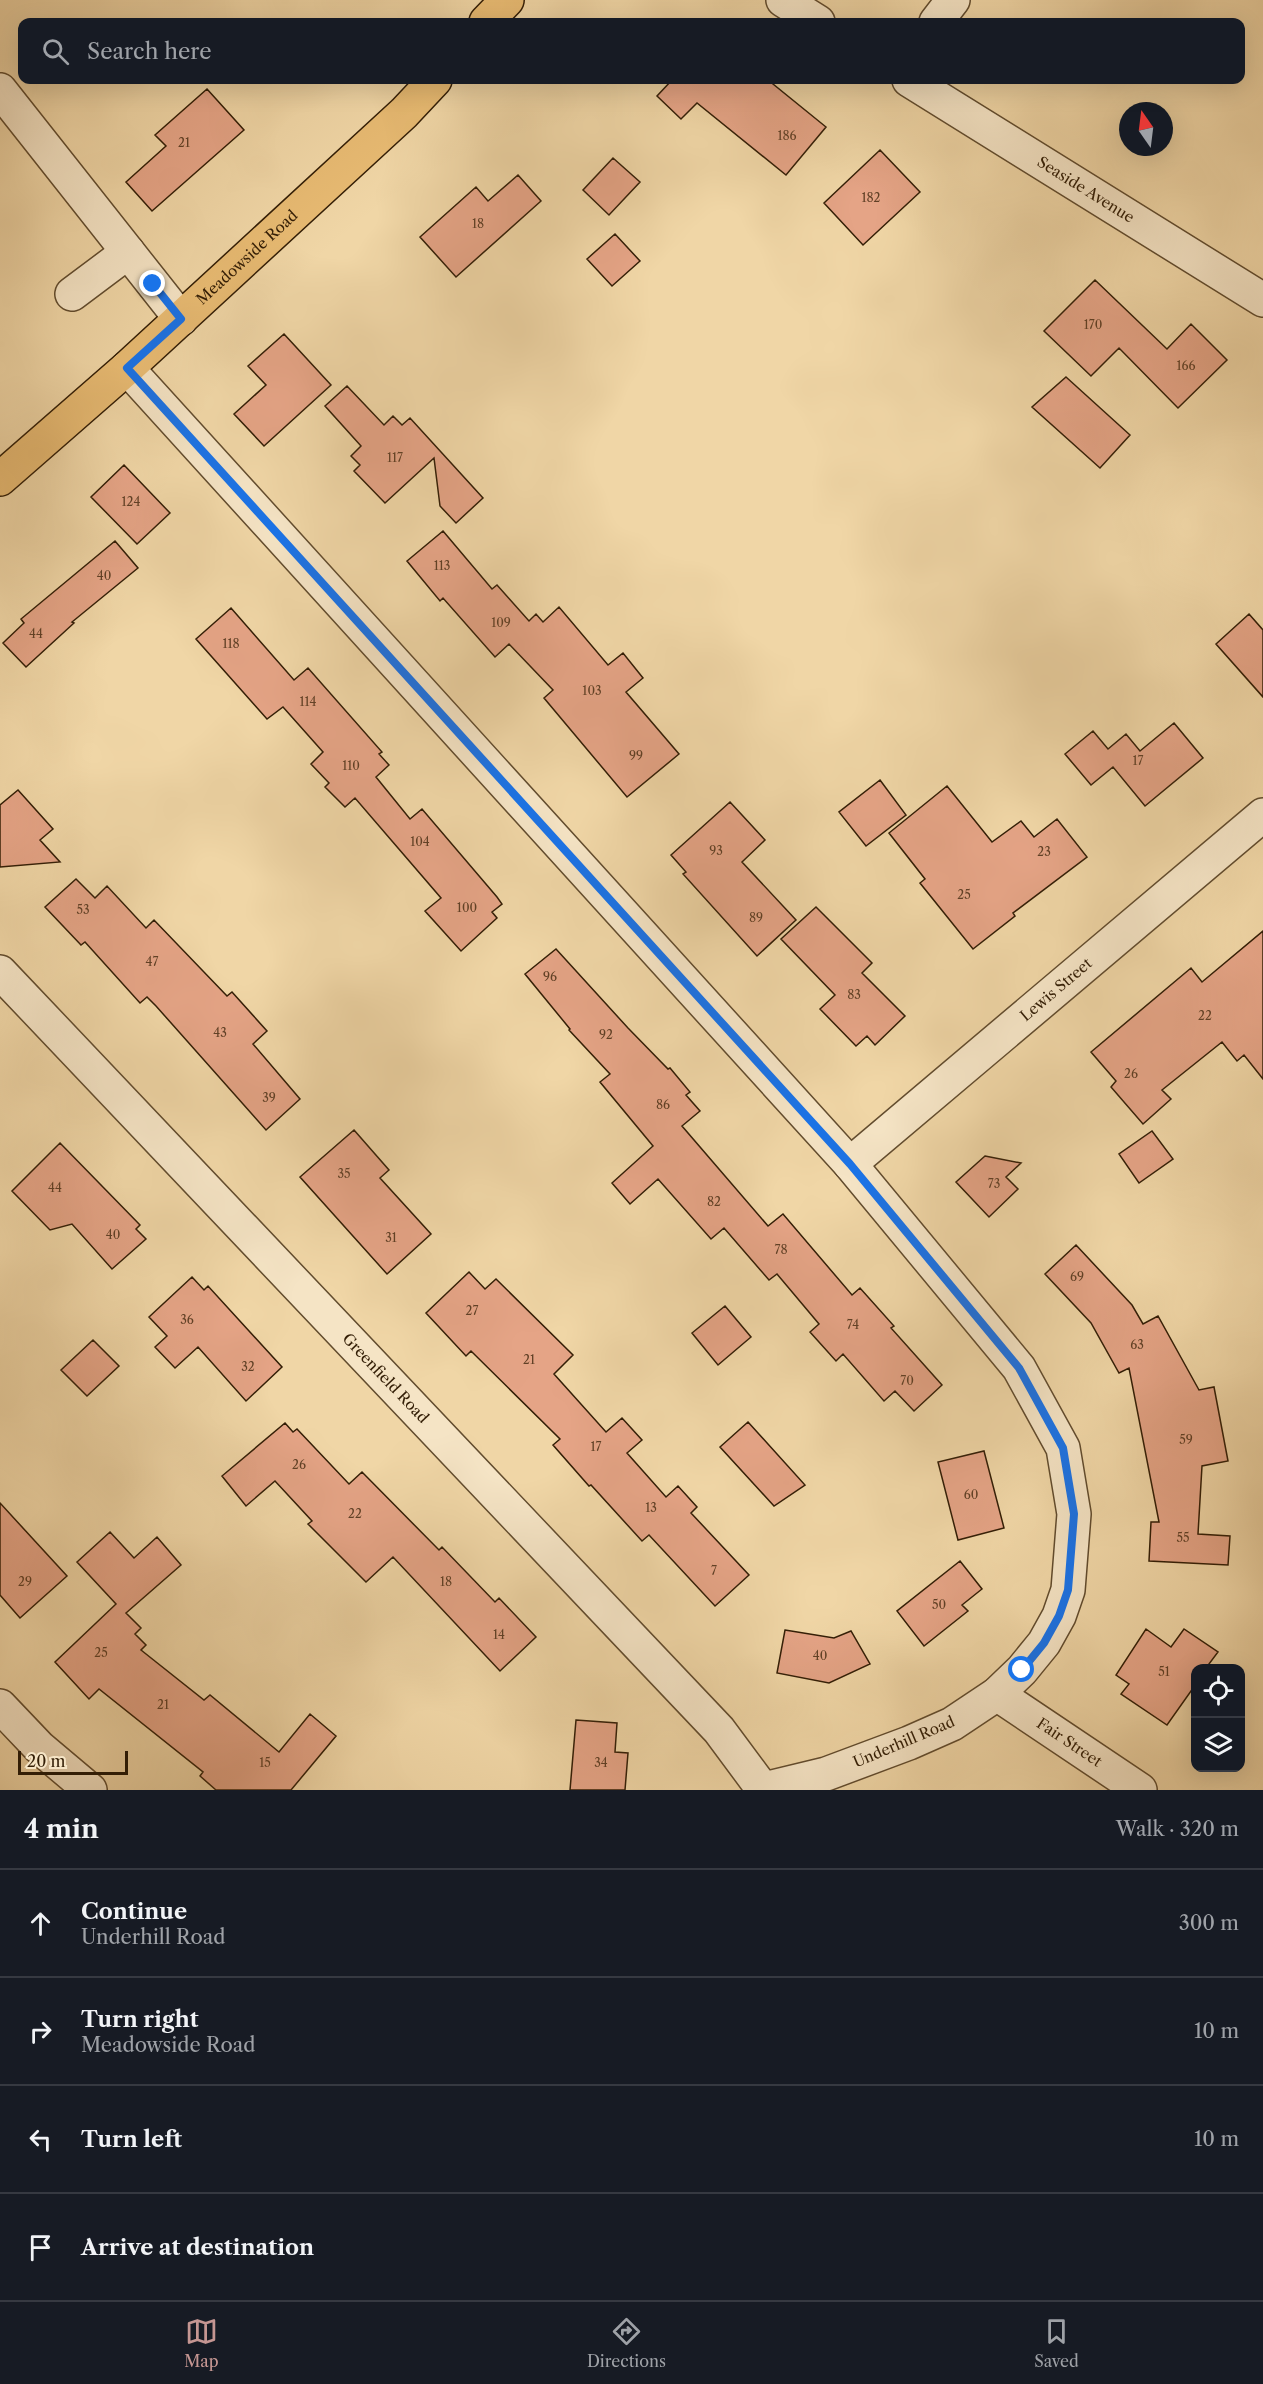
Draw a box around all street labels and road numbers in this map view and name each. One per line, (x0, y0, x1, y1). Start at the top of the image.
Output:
street label: Seaside Avenue (1034, 152, 1138, 227)
street label: Meadowside Road (192, 206, 301, 308)
street label: Lewis Street (1016, 953, 1096, 1025)
street label: Greenfield Road (339, 1329, 433, 1427)
street label: Underhill Road (850, 1712, 957, 1771)
street label: Fair Street (1033, 1713, 1106, 1771)

